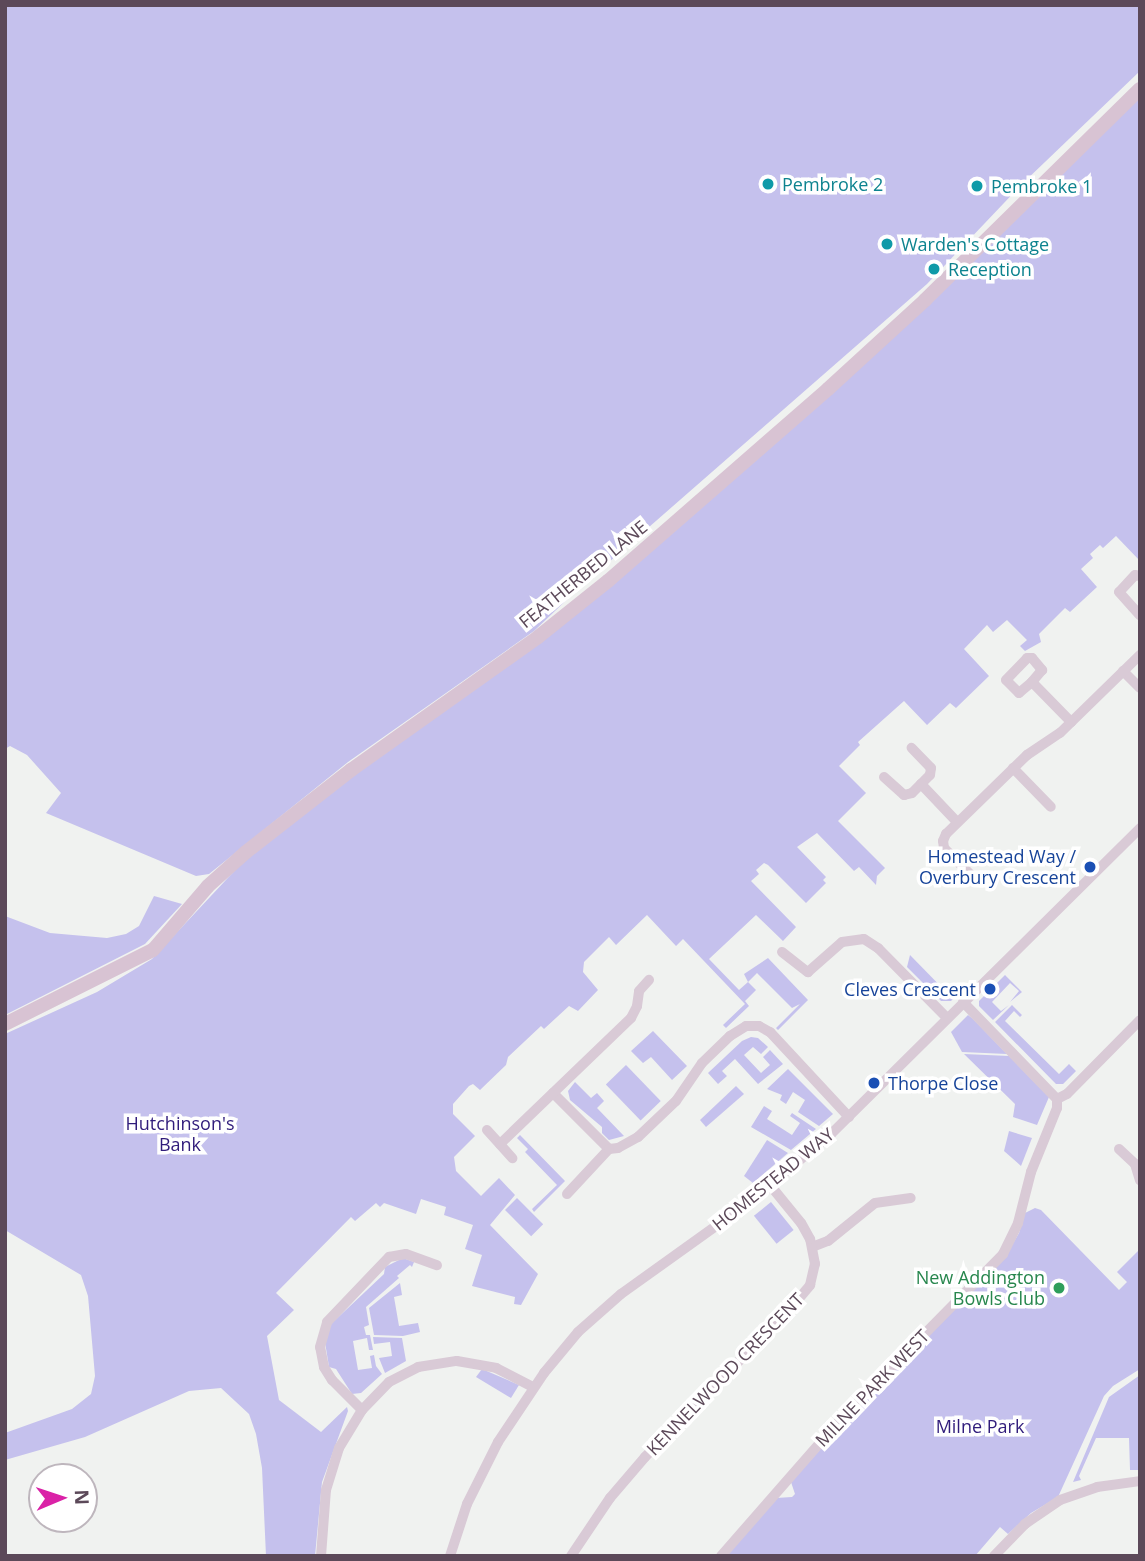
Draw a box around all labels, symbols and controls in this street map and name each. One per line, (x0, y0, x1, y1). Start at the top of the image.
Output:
place label: Pembroke 2 (782, 173, 883, 195)
place label: Pembroke 1 (991, 175, 1092, 197)
marker: Pembroke 2 (760, 176, 776, 192)
marker: Pembroke 1 (969, 178, 985, 194)
place label: Warden's Cottage (901, 233, 1049, 255)
marker: Warden's Cottage (879, 236, 895, 252)
place label: Reception (948, 258, 1032, 280)
marker: Reception (926, 261, 942, 277)
street label: FEATHERBED LANE (515, 516, 651, 632)
place label: Homestead Way / Overbury Crescent (919, 846, 1076, 888)
marker: Homestead Way / Overbury Crescent (1082, 859, 1098, 875)
place label: Cleves Crescent (844, 978, 976, 1000)
marker: Cleves Crescent (982, 981, 998, 997)
place label: Thorpe Close (888, 1072, 998, 1094)
marker: Thorpe Close (866, 1075, 882, 1091)
park label: Hutchinson's Bank (126, 1113, 234, 1156)
street label: HOMESTEAD WAY (708, 1123, 838, 1235)
place label: New Addington Bowls Club (916, 1267, 1045, 1310)
marker: New Addington Bowls Club (1051, 1280, 1067, 1296)
street label: KENNELWOOD CRESCENT (642, 1288, 808, 1460)
street label: MILNE PARK WEST (811, 1325, 933, 1451)
park label: Milne Park (936, 1415, 1024, 1437)
north arrow (28, 1463, 98, 1533)
text: N (69, 1489, 95, 1506)

